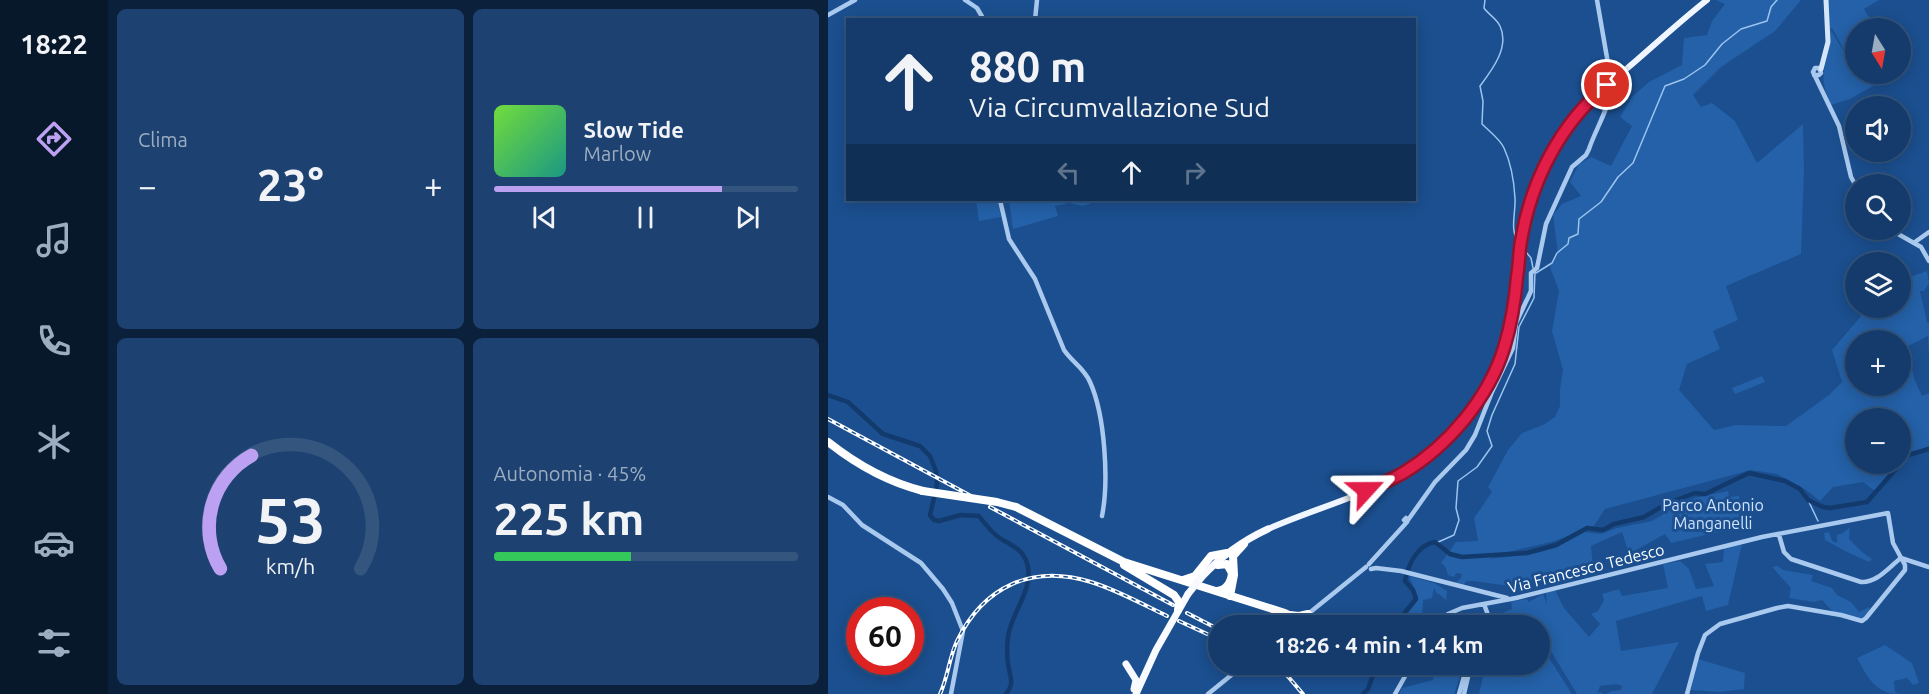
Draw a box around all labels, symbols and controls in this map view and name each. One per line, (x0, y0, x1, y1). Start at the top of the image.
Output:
north arrow (1845, 18, 1911, 84)
map controls (1845, 18, 1911, 474)
text: 18:22 (20, 29, 88, 59)
icon: ahead (870, 42, 948, 120)
text: 880 m (969, 43, 1086, 90)
pin (1581, 59, 1632, 110)
icon: arrive (1590, 68, 1623, 101)
text: Via Circumvallazione Sud (969, 92, 1270, 122)
button: sound (1845, 96, 1911, 162)
text: Slow Tide (584, 117, 684, 142)
icon: directions (33, 118, 75, 160)
text: Clima (138, 128, 188, 151)
text: Marlow (584, 142, 651, 165)
icon: left (1052, 156, 1085, 189)
icon: ahead (1115, 156, 1148, 189)
icon: right (1178, 156, 1211, 189)
text: 23° (257, 159, 324, 210)
text: − (138, 167, 157, 204)
text: + (424, 167, 443, 204)
button: search (1845, 174, 1911, 240)
icon: previous (528, 201, 561, 234)
icon: pause (629, 201, 662, 234)
icon: next (731, 201, 764, 234)
icon: music (33, 219, 75, 261)
button: layers (1845, 252, 1911, 318)
icon: phone (33, 320, 75, 362)
button: + (1845, 330, 1911, 396)
button: − (1845, 408, 1911, 474)
icon: climate (33, 421, 75, 463)
position arrow (1334, 458, 1398, 522)
text: Autonomia · 45% (494, 462, 646, 485)
text: 53 (255, 485, 325, 555)
text: 225 km (494, 493, 644, 544)
park label: Parco Antonio Manganelli (1662, 496, 1764, 532)
icon: car (33, 522, 75, 564)
street label: Via Francesco Tedesco (1506, 540, 1666, 596)
text: km/h (265, 554, 315, 578)
speed limit sign: 60 (846, 597, 924, 675)
icon: filters (33, 622, 75, 664)
text: 18:26 · 4 min · 1.4 km (1274, 632, 1484, 657)

